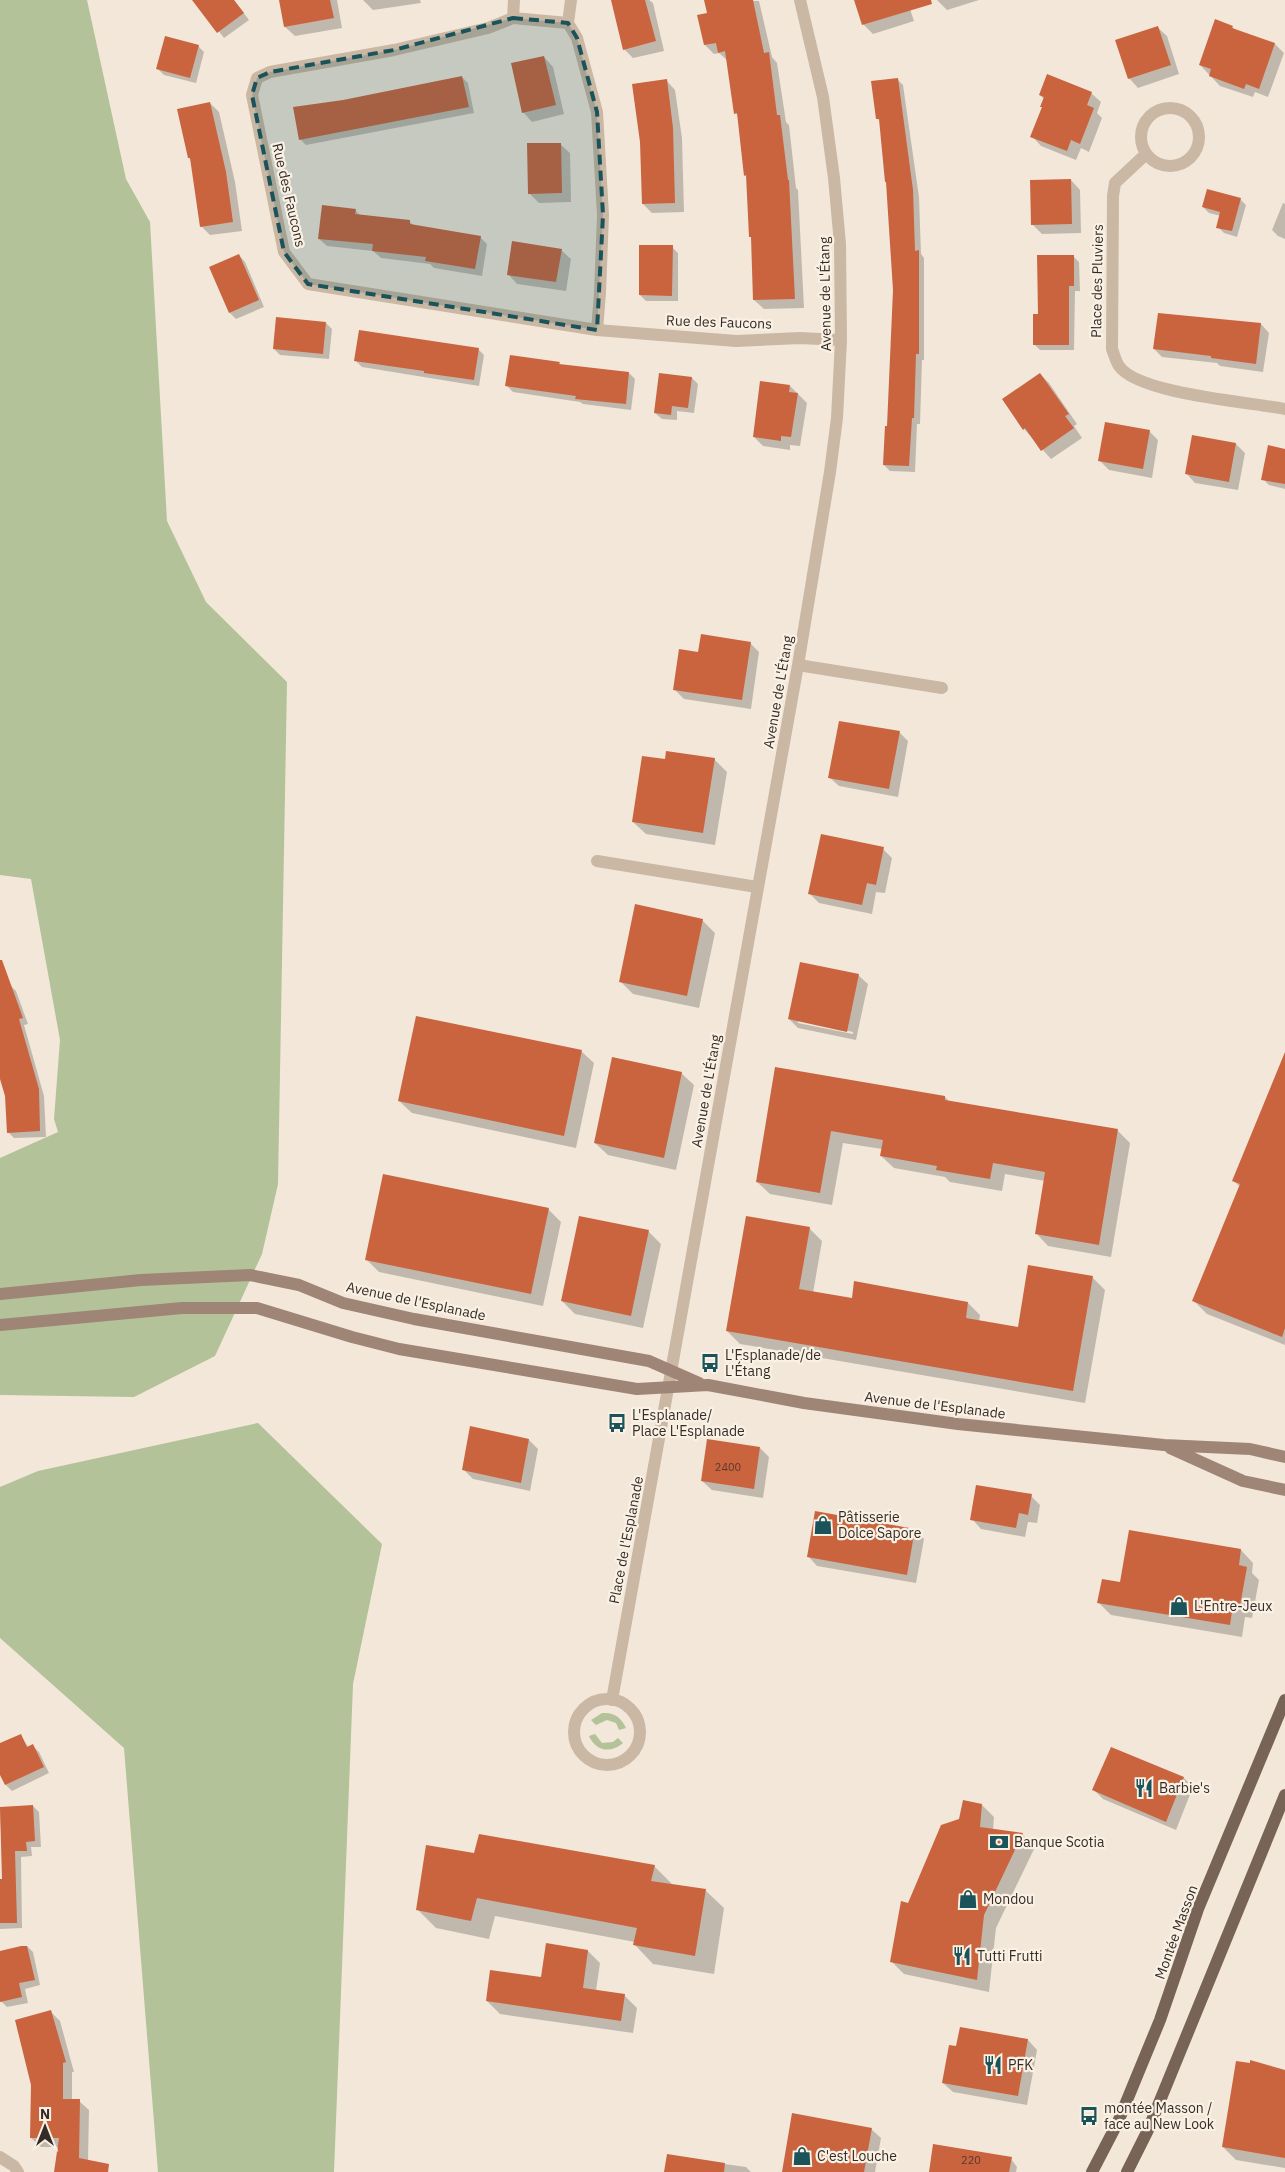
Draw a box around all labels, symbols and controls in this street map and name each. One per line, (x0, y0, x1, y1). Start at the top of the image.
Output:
street label: Rue des Faucons (268, 141, 310, 249)
street label: Place des Pluviers (1087, 224, 1107, 338)
street label: Avenue de L'Étang (814, 236, 835, 351)
street label: Rue des Faucons (666, 311, 773, 333)
street label: Avenue de L'Étang (758, 633, 797, 750)
street label: Avenue de L'Étang (686, 1032, 725, 1149)
street label: Avenue de l'Esplanade (345, 1277, 488, 1325)
place label: L'Esplanade/de L'Étang (725, 1346, 821, 1380)
bus stop icon: L'Esplanade/de L'Étang (699, 1352, 721, 1374)
street label: Avenue de l'Esplanade (863, 1387, 1007, 1423)
place label: L'Esplanade/ Place L'Esplanade (632, 1406, 745, 1440)
bus stop icon: L'Esplanade/ Place L'Esplanade (606, 1412, 628, 1434)
house number: 2400 (715, 1460, 741, 1474)
street label: Place de l'Esplanade (605, 1474, 647, 1605)
place label: Pâtisserie Dolce Sapore (838, 1508, 922, 1542)
shop icon: Pâtisserie Dolce Sapore (812, 1514, 834, 1536)
shop icon: L'Entre-Jeux (1168, 1595, 1190, 1617)
place label: L'Entre-Jeux (1194, 1597, 1272, 1615)
restaurant icon: Barbie's (1133, 1777, 1155, 1799)
place label: Barbie's (1159, 1779, 1210, 1797)
bank icon: Banque Scotia (988, 1831, 1010, 1853)
place label: Banque Scotia (1014, 1833, 1105, 1851)
street label: Montée Masson (1151, 1882, 1201, 1982)
shop icon: Mondou (957, 1888, 979, 1910)
place label: Mondou (983, 1890, 1034, 1908)
restaurant icon: Tutti Frutti (951, 1945, 973, 1967)
place label: Tutti Frutti (977, 1947, 1043, 1965)
restaurant icon: PFK (982, 2054, 1004, 2076)
place label: PFK (1008, 2056, 1033, 2074)
place label: montée Masson / face au New Look (1104, 2099, 1215, 2133)
north arrow (20, 2102, 70, 2152)
text: N (40, 2105, 50, 2123)
bus stop icon: montée Masson / face au New Look (1078, 2105, 1100, 2127)
shop icon: C'est Louche (791, 2145, 813, 2167)
place label: C'est Louche (817, 2147, 897, 2165)
house number: 220 (961, 2153, 981, 2167)

